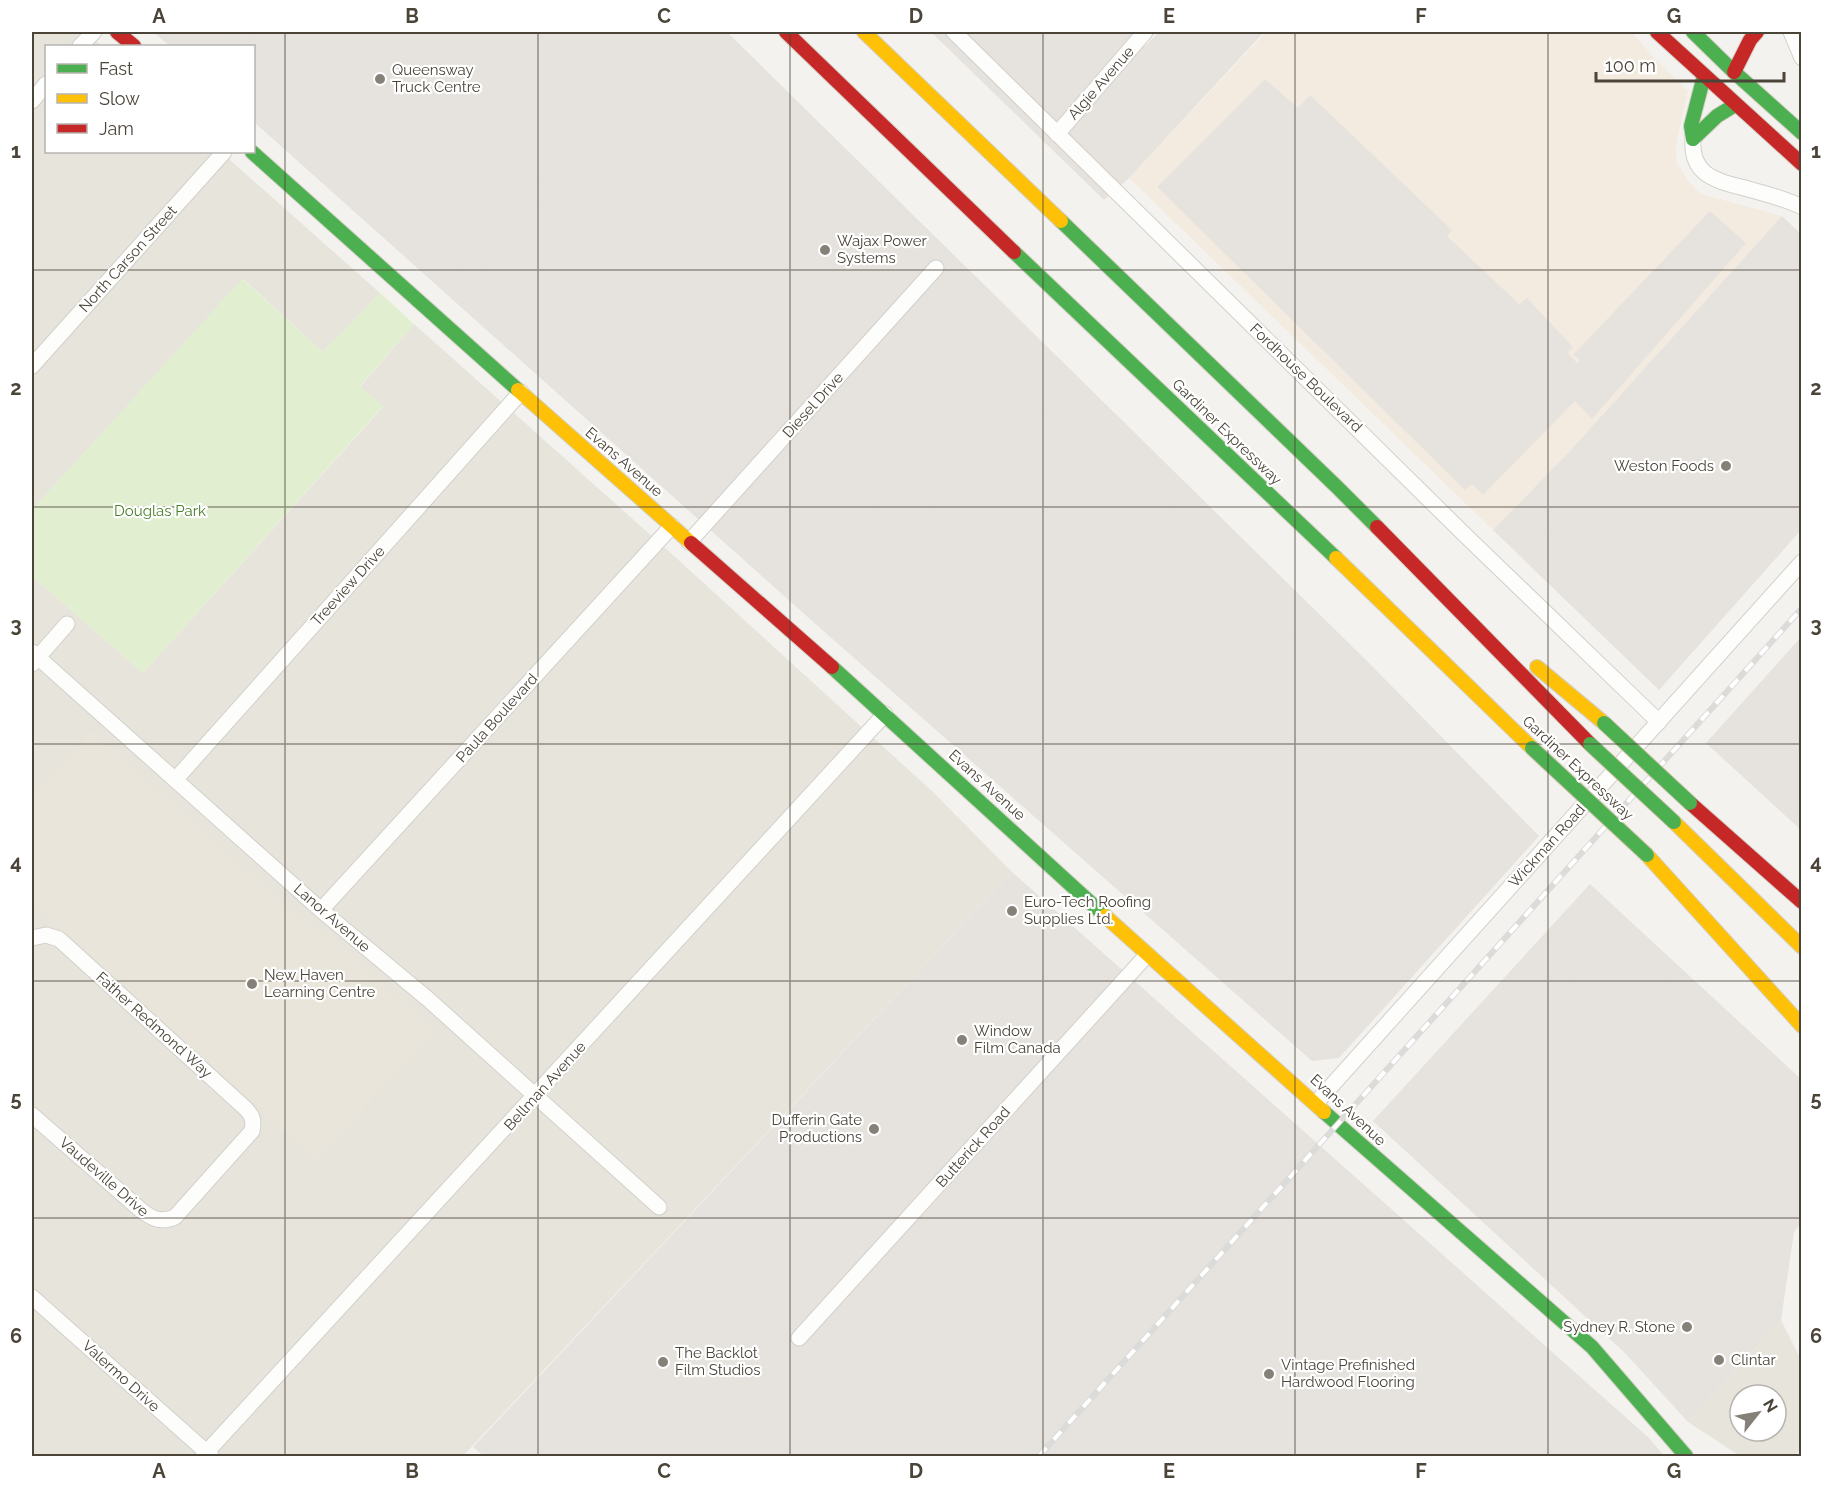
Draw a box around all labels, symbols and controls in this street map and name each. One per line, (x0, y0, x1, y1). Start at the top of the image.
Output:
text: A (152, 4, 166, 28)
text: B (405, 4, 419, 28)
text: C (657, 4, 671, 28)
text: D (909, 4, 923, 28)
text: E (1163, 4, 1175, 28)
text: F (1415, 4, 1427, 28)
text: G (1667, 4, 1681, 28)
street label: Algie Avenue (1064, 42, 1138, 123)
legend (45, 45, 255, 153)
scale bar (1596, 45, 1784, 83)
text: 100 m (1605, 55, 1656, 76)
text: Fast (99, 58, 133, 79)
place label: Queensway Truck Centre (392, 61, 481, 96)
marker: Queensway Truck Centre (373, 72, 387, 86)
text: Slow (99, 88, 140, 109)
text: Jam (99, 118, 134, 139)
text: 1 (11, 139, 21, 163)
text: 1 (1811, 139, 1821, 163)
street label: North Carson Street (75, 202, 181, 316)
place label: Wajax Power Systems (837, 232, 928, 267)
marker: Wajax Power Systems (818, 243, 832, 257)
street label: Fordhouse Boulevard (1246, 320, 1366, 436)
street label: Diesel Drive (779, 368, 847, 442)
street label: Gardiner Expressway (1169, 375, 1285, 489)
text: 2 (10, 376, 22, 400)
text: 2 (1810, 376, 1822, 400)
street label: Evans Avenue (582, 423, 667, 501)
place label: Weston Foods (1614, 457, 1714, 475)
marker: Weston Foods (1719, 459, 1733, 473)
park label: Douglas Park (114, 502, 206, 520)
street label: Treeview Drive (307, 542, 389, 630)
text: 3 (10, 613, 22, 637)
text: 3 (1810, 613, 1822, 637)
street label: Paula Boulevard (452, 670, 542, 766)
street label: Gardiner Expressway (1519, 712, 1637, 824)
street label: Evans Avenue (945, 746, 1029, 824)
street label: Wickman Road (1505, 801, 1589, 891)
text: 4 (10, 850, 22, 874)
text: 4 (1810, 850, 1822, 874)
street label: Lanor Avenue (290, 880, 374, 956)
place label: Euro-Tech Roofing Supplies Ltd. (1024, 893, 1151, 928)
marker: Euro-Tech Roofing Supplies Ltd. (1005, 904, 1019, 918)
place label: New Haven Learning Centre (264, 966, 375, 1001)
street label: Father Redmond Way (92, 968, 216, 1082)
marker: New Haven Learning Centre (245, 977, 259, 991)
place label: Window Film Canada (974, 1022, 1061, 1057)
marker: Window Film Canada (955, 1033, 969, 1047)
street label: Bellman Avenue (500, 1038, 590, 1134)
street label: Evans Avenue (1306, 1070, 1390, 1150)
text: 5 (10, 1087, 22, 1111)
text: 5 (1810, 1087, 1822, 1111)
street label: Butterick Road (932, 1103, 1014, 1191)
place label: Dufferin Gate Productions (771, 1111, 862, 1146)
marker: Dufferin Gate Productions (867, 1122, 881, 1136)
street label: Vaudeville Drive (56, 1133, 152, 1221)
place label: Sydney R. Stone (1563, 1318, 1675, 1336)
marker: Sydney R. Stone (1680, 1320, 1694, 1334)
text: 6 (10, 1324, 22, 1348)
text: 6 (1810, 1324, 1822, 1348)
street label: Valermo Drive (79, 1337, 164, 1416)
place label: The Backlot Film Studios (675, 1344, 760, 1379)
place label: Clintar (1731, 1351, 1777, 1369)
marker: Clintar (1712, 1353, 1726, 1367)
marker: The Backlot Film Studios (656, 1355, 670, 1369)
place label: Vintage Prefinished Hardwood Flooring (1281, 1356, 1415, 1391)
marker: Vintage Prefinished Hardwood Flooring (1262, 1367, 1276, 1381)
north arrow (1728, 1383, 1788, 1443)
text: N (1759, 1395, 1782, 1416)
text: A (152, 1459, 166, 1483)
text: B (405, 1459, 419, 1483)
text: C (657, 1459, 671, 1483)
text: D (909, 1459, 923, 1483)
text: E (1163, 1459, 1175, 1483)
text: F (1415, 1459, 1427, 1483)
text: G (1667, 1459, 1681, 1483)

